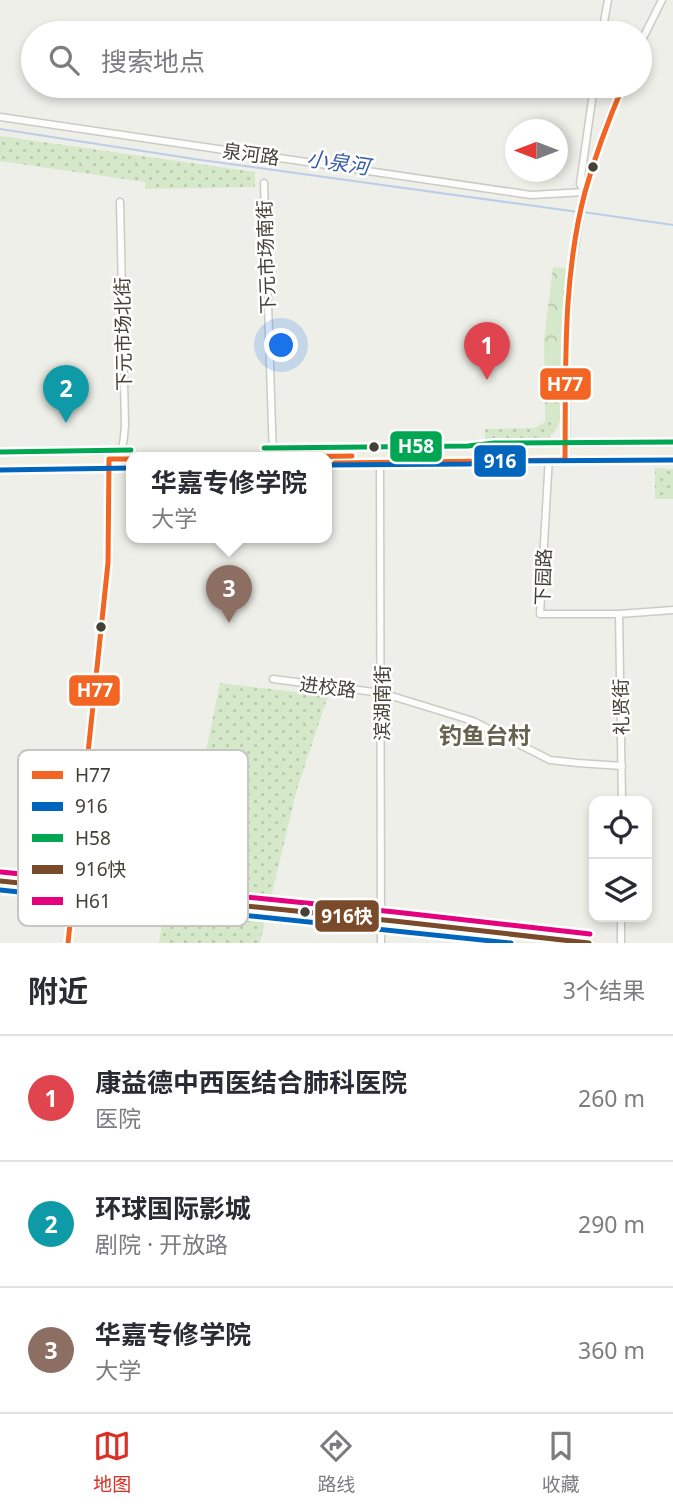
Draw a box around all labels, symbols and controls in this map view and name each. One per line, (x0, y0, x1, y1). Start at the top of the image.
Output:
search box (21, 21, 652, 98)
icon: search (45, 41, 83, 79)
text: 搜索地点 (101, 43, 205, 79)
north arrow (505, 119, 568, 182)
street label: 泉河路 (221, 137, 281, 171)
water label: 小泉河 (305, 144, 375, 181)
unlabelled marker (586, 160, 600, 174)
street label: 下元市场南街 (251, 200, 281, 314)
street label: 下元市场北街 (109, 277, 137, 391)
pin: 1 (464, 322, 510, 380)
your location (264, 328, 298, 362)
pin: 2 (43, 365, 89, 423)
line badge: H77 (539, 367, 592, 401)
text: H77 (547, 371, 583, 397)
line badge: H58 (389, 430, 443, 463)
text: H58 (398, 433, 434, 459)
unlabelled marker (367, 440, 381, 454)
line badge: 916 (473, 444, 527, 478)
text: 916 (484, 448, 516, 474)
popup (126, 452, 332, 543)
text: 华嘉专修学院 (151, 464, 307, 500)
text: 大学 (151, 502, 197, 534)
street label: 下园路 (529, 548, 557, 606)
pin: 3 (206, 565, 252, 623)
unlabelled marker (94, 620, 108, 634)
street label: 滨湖南街 (369, 665, 395, 741)
street label: 进校路 (298, 671, 358, 703)
line badge: H77 (68, 674, 121, 707)
text: H77 (77, 677, 113, 703)
street label: 礼贤街 (608, 678, 634, 736)
district label: 钓鱼台村 (439, 719, 531, 751)
legend (18, 750, 248, 926)
text: H77 (75, 762, 111, 788)
text: 916 (75, 793, 108, 819)
map controls (589, 796, 652, 922)
button: locate (589, 796, 652, 859)
text: H58 (75, 825, 111, 851)
text: 916快 (75, 856, 127, 882)
button: layers (589, 859, 652, 922)
text: H61 (75, 888, 111, 914)
line badge: 916快 (314, 899, 380, 933)
text: 916快 (321, 903, 373, 929)
unlabelled marker (298, 905, 312, 919)
text: 附近 (28, 970, 88, 1011)
text: 3个结果 (563, 974, 645, 1006)
text: 康益德中西医结合肺科医院 (95, 1064, 407, 1100)
text: 1 (44, 1082, 58, 1114)
text: 260 m (578, 1082, 645, 1114)
text: 医院 (95, 1102, 141, 1134)
text: 环球国际影城 (95, 1190, 251, 1226)
text: 2 (44, 1208, 58, 1240)
text: 290 m (578, 1208, 645, 1240)
text: 剧院 · 开放路 (95, 1228, 228, 1260)
text: 华嘉专修学院 (95, 1316, 251, 1352)
text: 3 (44, 1334, 58, 1366)
text: 360 m (578, 1334, 645, 1366)
text: 大学 (95, 1354, 141, 1386)
tab: 地图 (93, 1427, 131, 1497)
tab: 路线 (317, 1427, 356, 1497)
tab: 收藏 (542, 1427, 580, 1497)

